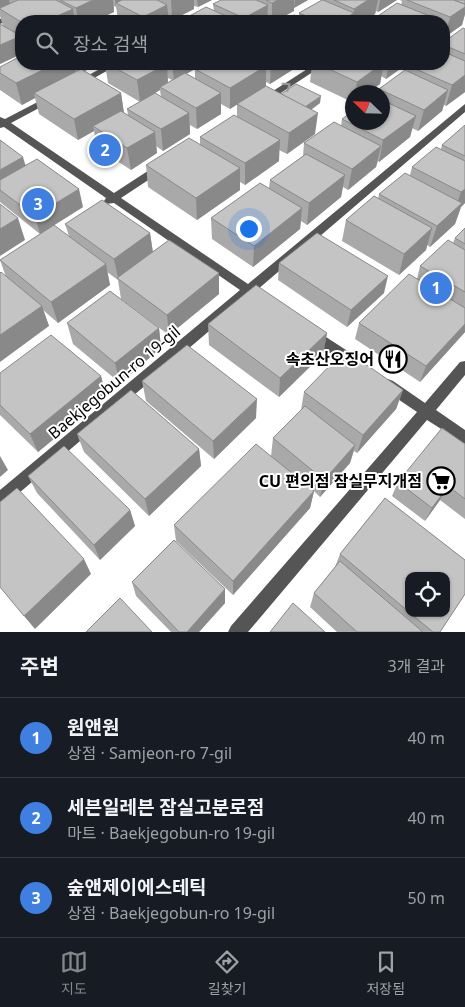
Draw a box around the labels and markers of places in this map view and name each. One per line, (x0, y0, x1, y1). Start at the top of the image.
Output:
pin: 2 (89, 131, 121, 169)
pin: 3 (22, 185, 54, 223)
pin: 1 (420, 269, 452, 307)
restaurant icon: 속초산오징어 (378, 344, 408, 374)
place label: 속초산오징어 (286, 348, 374, 370)
supermarket icon: CU 편의점 잠실무지개점 (426, 466, 456, 496)
place label: CU 편의점 잠실무지개점 (259, 470, 422, 492)

